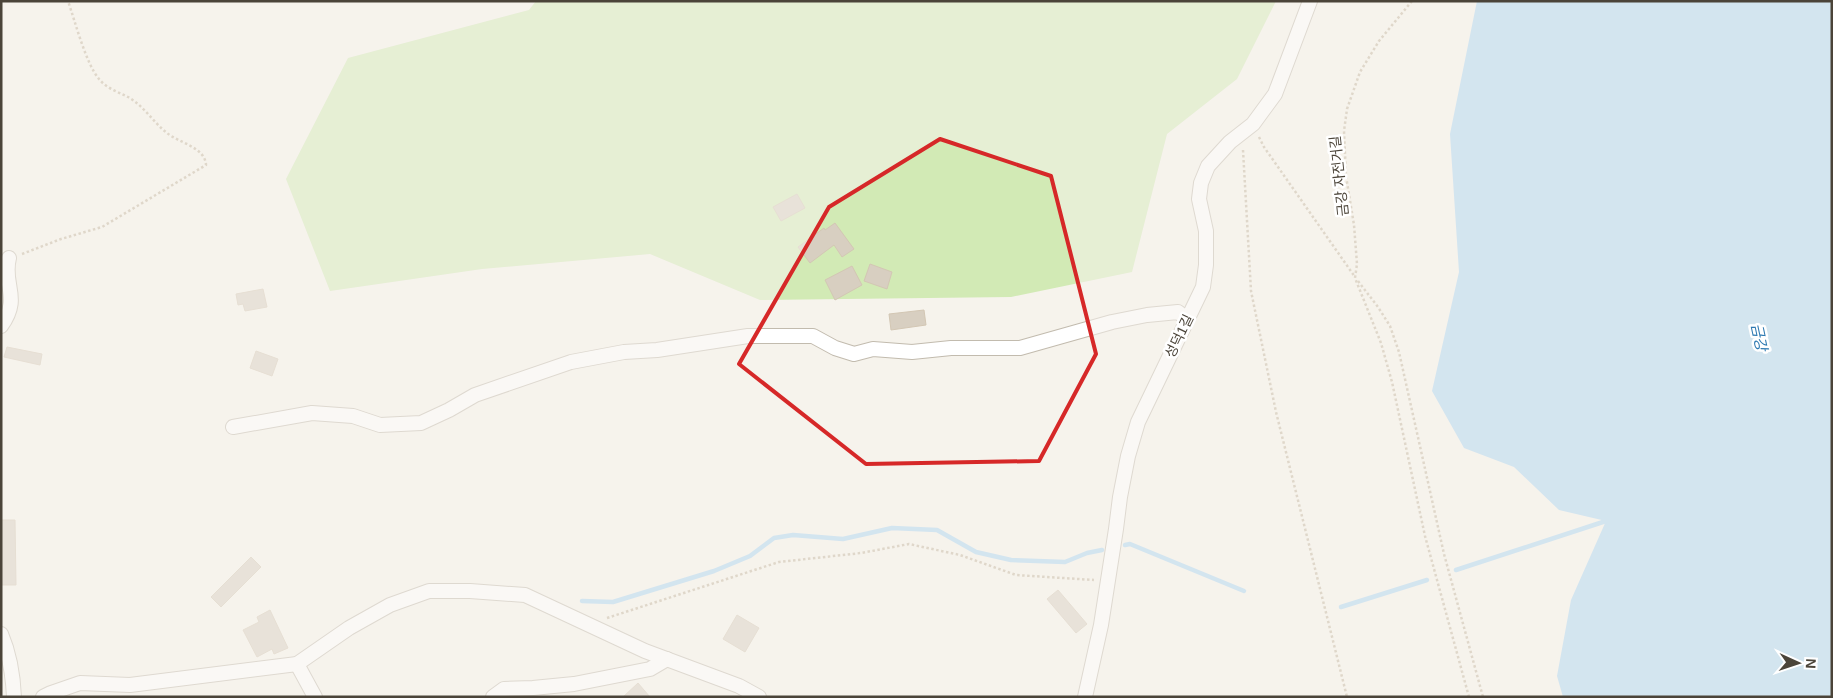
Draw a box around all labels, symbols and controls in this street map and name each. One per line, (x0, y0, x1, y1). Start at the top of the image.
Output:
street label: 금강 자전거길 (1327, 135, 1351, 217)
street label: 성덕1길 (1162, 312, 1196, 360)
water label: 금강 (1748, 322, 1771, 354)
north arrow (1773, 638, 1823, 688)
text: N (1803, 658, 1819, 669)

